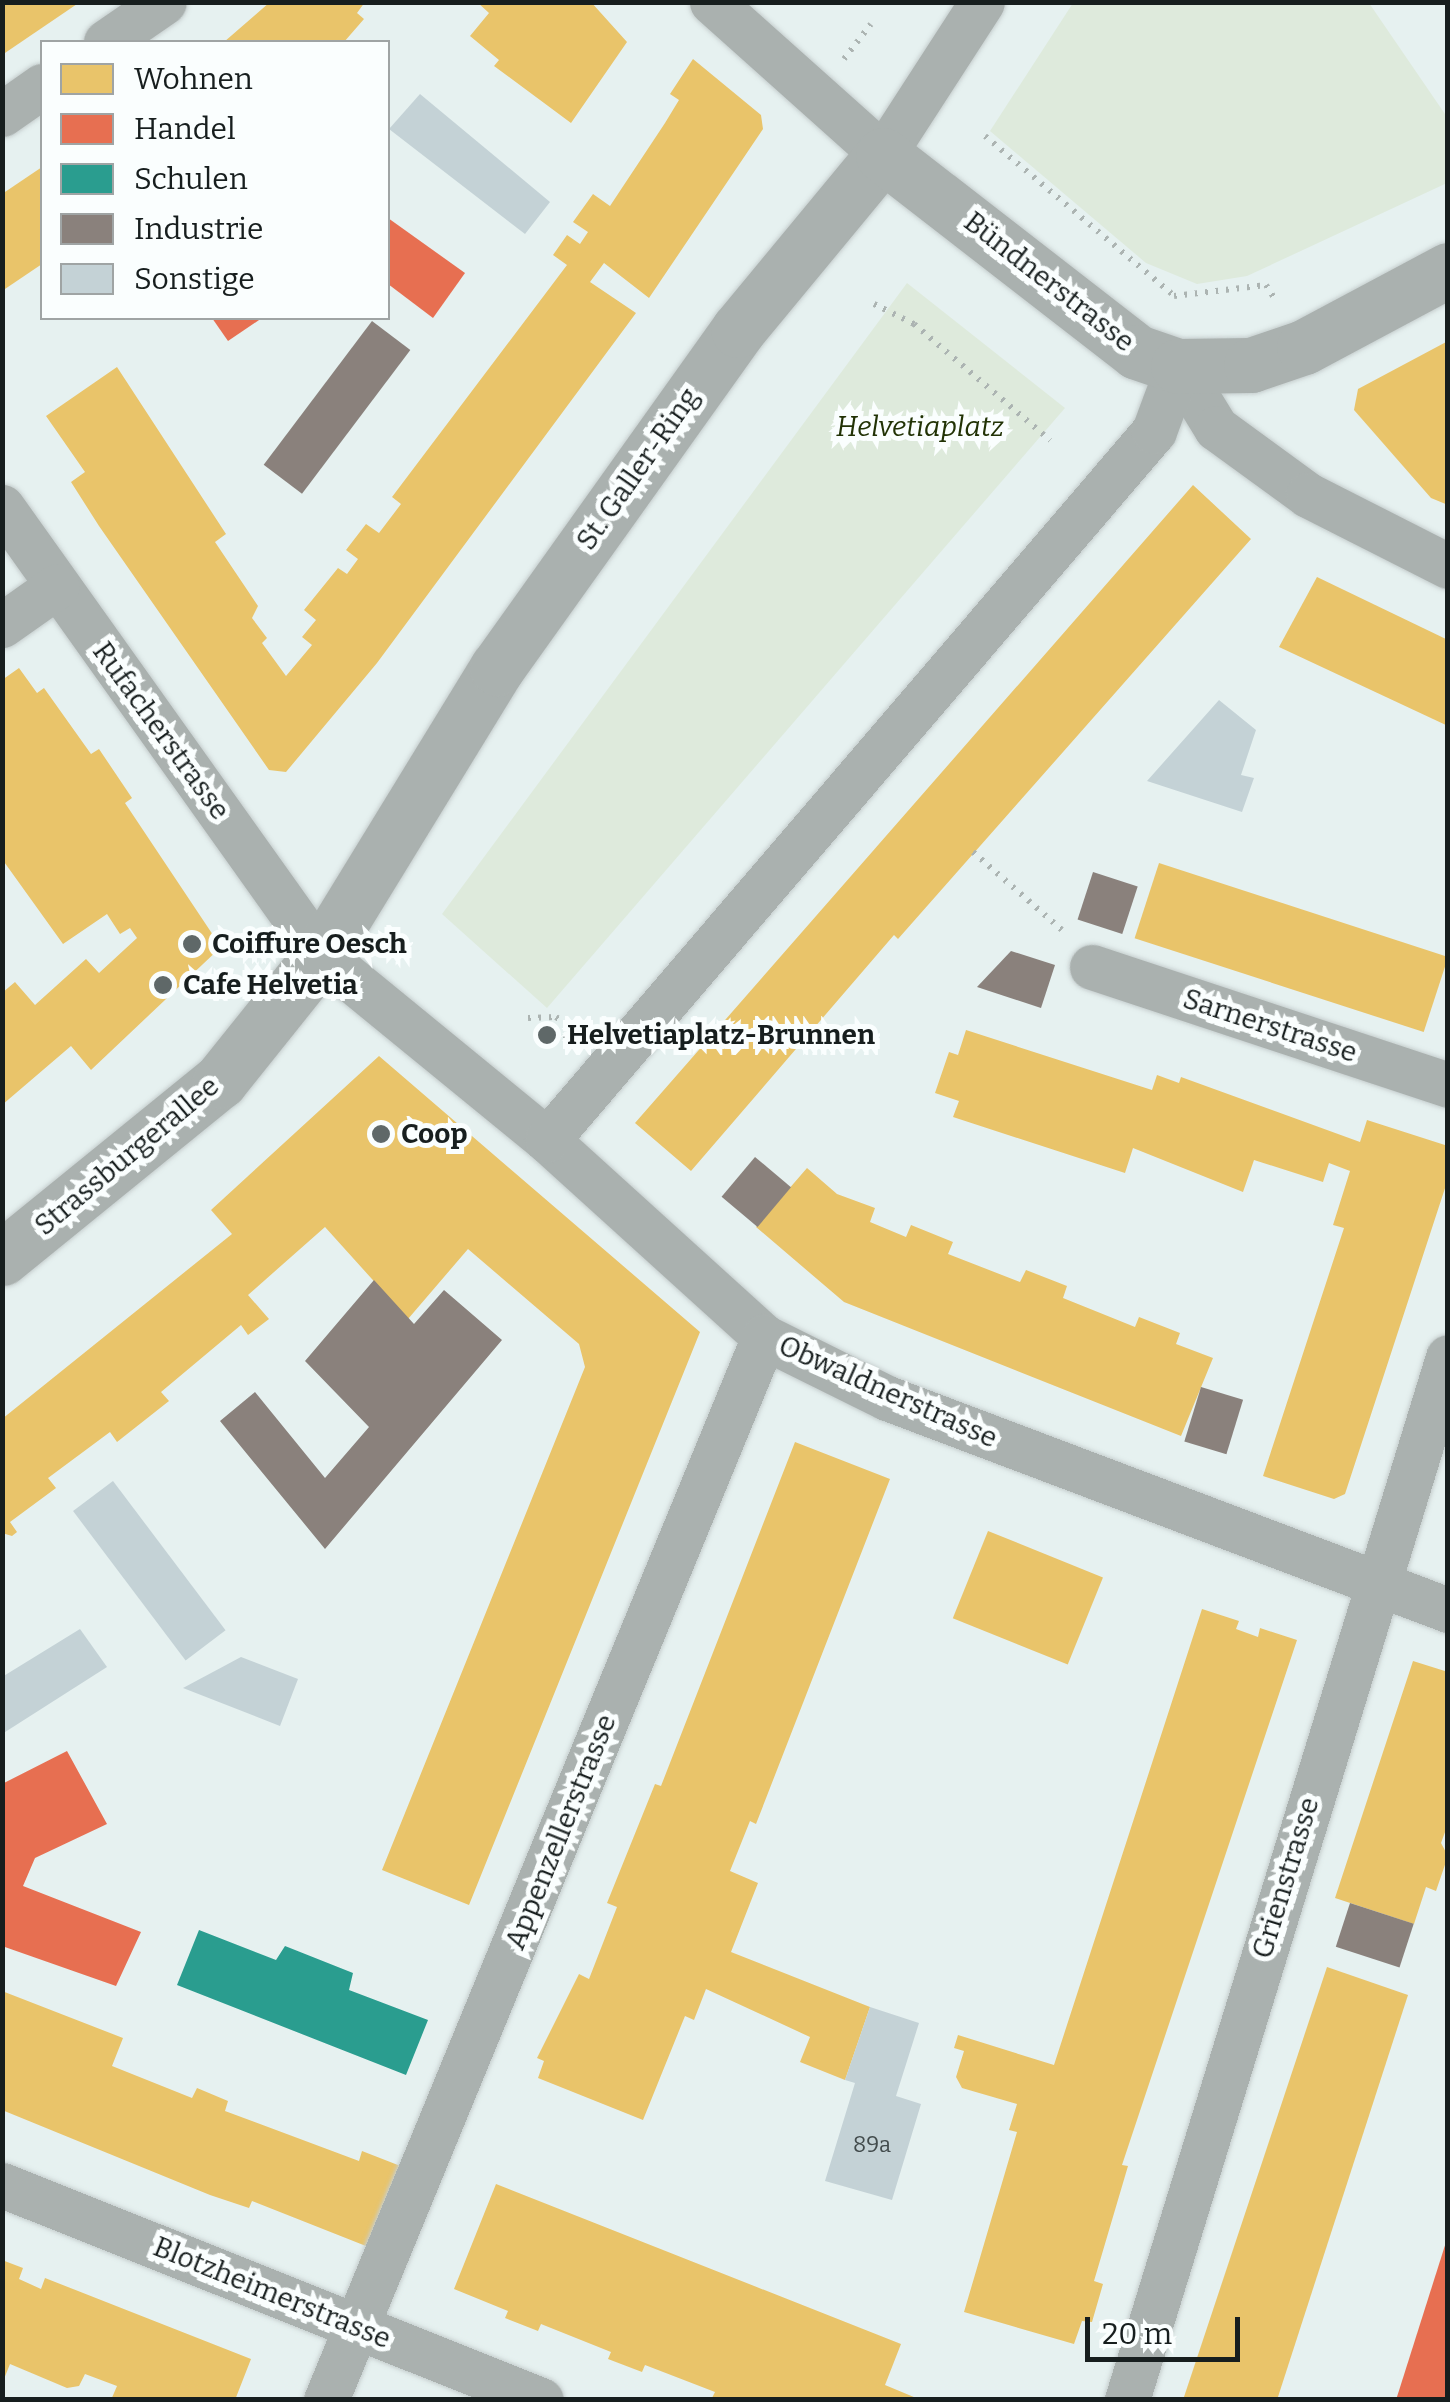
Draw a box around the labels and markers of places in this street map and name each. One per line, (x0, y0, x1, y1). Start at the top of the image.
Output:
place label: Coiffure Oesch (212, 927, 407, 961)
marker: Coiffure Oesch (181, 933, 203, 955)
place label: Cafe Helvetia (183, 968, 358, 1002)
marker: Cafe Helvetia (152, 974, 174, 996)
place label: Helvetiaplatz-Brunnen (567, 1018, 875, 1052)
marker: Helvetiaplatz-Brunnen (536, 1024, 558, 1046)
place label: Coop (401, 1117, 467, 1151)
marker: Coop (370, 1123, 392, 1145)

